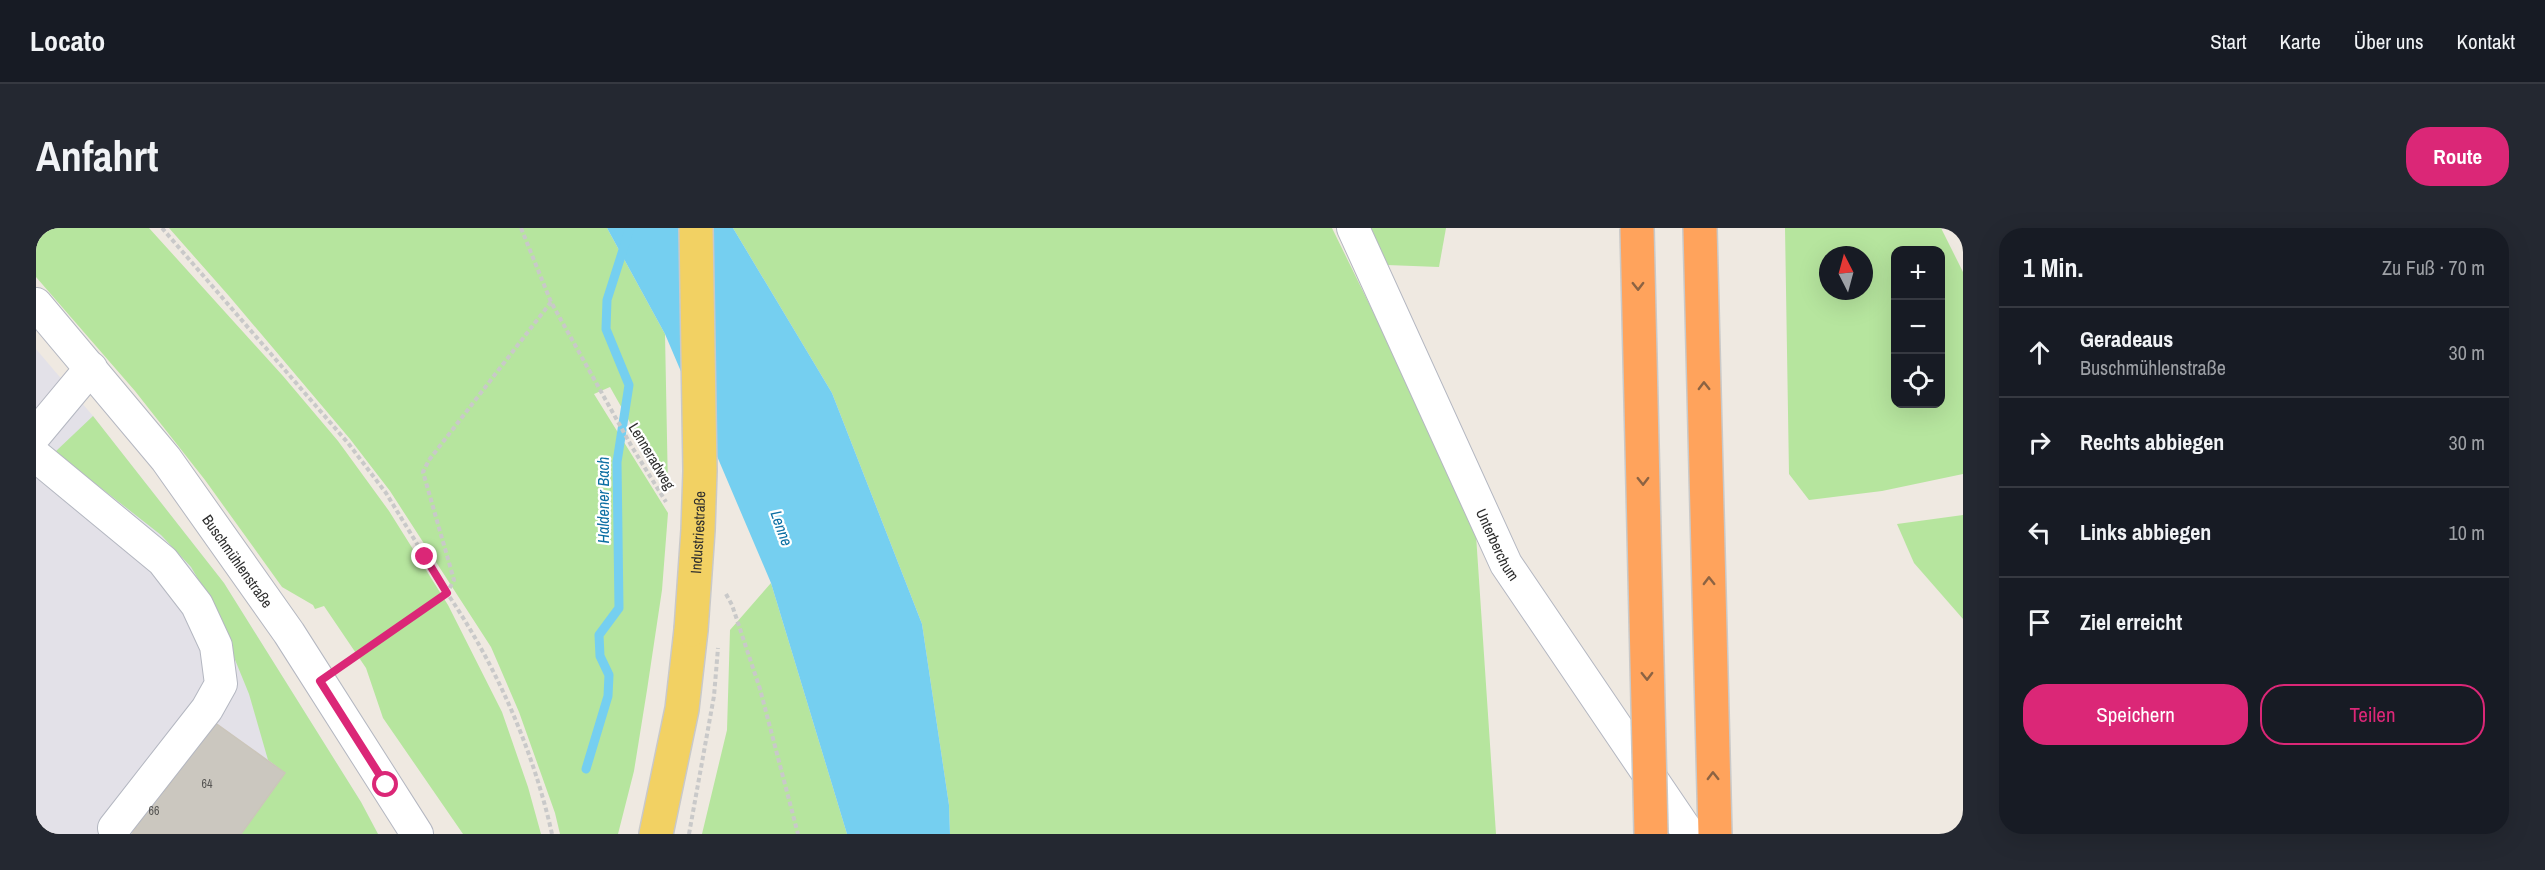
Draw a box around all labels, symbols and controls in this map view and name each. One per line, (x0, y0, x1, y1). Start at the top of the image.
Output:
text: Locato (30, 22, 105, 60)
text: Start (2210, 27, 2247, 56)
text: Karte (2280, 27, 2321, 56)
text: Über uns (2354, 27, 2424, 56)
text: Kontakt (2457, 27, 2515, 56)
button: Route (2406, 127, 2509, 186)
text: Anfahrt (36, 128, 158, 184)
north arrow (1819, 246, 1873, 300)
map controls (1891, 246, 1945, 408)
button: + (1891, 246, 1945, 300)
text: 1 Min. (2023, 250, 2083, 285)
text: Zu Fuß · 70 m (2382, 254, 2485, 281)
one-way arrow (1632, 282, 1644, 291)
button: − (1891, 300, 1945, 354)
text: Geradeaus (2080, 324, 2173, 354)
icon: ahead (2023, 336, 2056, 369)
text: 30 m (2449, 339, 2485, 366)
button: locate (1891, 354, 1945, 408)
text: Buschmühlenstraße (2080, 354, 2226, 381)
one-way arrow (1698, 381, 1710, 390)
street label: Lenneradweg (624, 419, 680, 493)
icon: right (2023, 426, 2056, 459)
text: Rechts abbiegen (2080, 427, 2224, 457)
text: 30 m (2449, 429, 2485, 456)
water label: Haldener Bach (592, 457, 614, 543)
one-way arrow (1636, 477, 1649, 486)
street label: Industriestraße (684, 490, 710, 574)
street label: Unterberchum (1471, 505, 1525, 585)
water label: Lenne (765, 507, 799, 549)
street label: Buschmühlenstraße (198, 510, 278, 612)
icon: left (2023, 516, 2056, 549)
text: Links abbiegen (2080, 517, 2211, 547)
text: 10 m (2449, 519, 2485, 546)
route end (411, 543, 437, 569)
one-way arrow (1702, 576, 1715, 585)
icon: arrive (2023, 606, 2056, 639)
text: Ziel erreicht (2080, 607, 2182, 637)
one-way arrow (1641, 672, 1653, 681)
button: Speichern (2023, 684, 2248, 745)
button: Teilen (2260, 684, 2485, 745)
route start (372, 771, 398, 797)
one-way arrow (1707, 771, 1719, 780)
house number: 64 (202, 776, 213, 792)
house number: 66 (149, 803, 159, 819)

